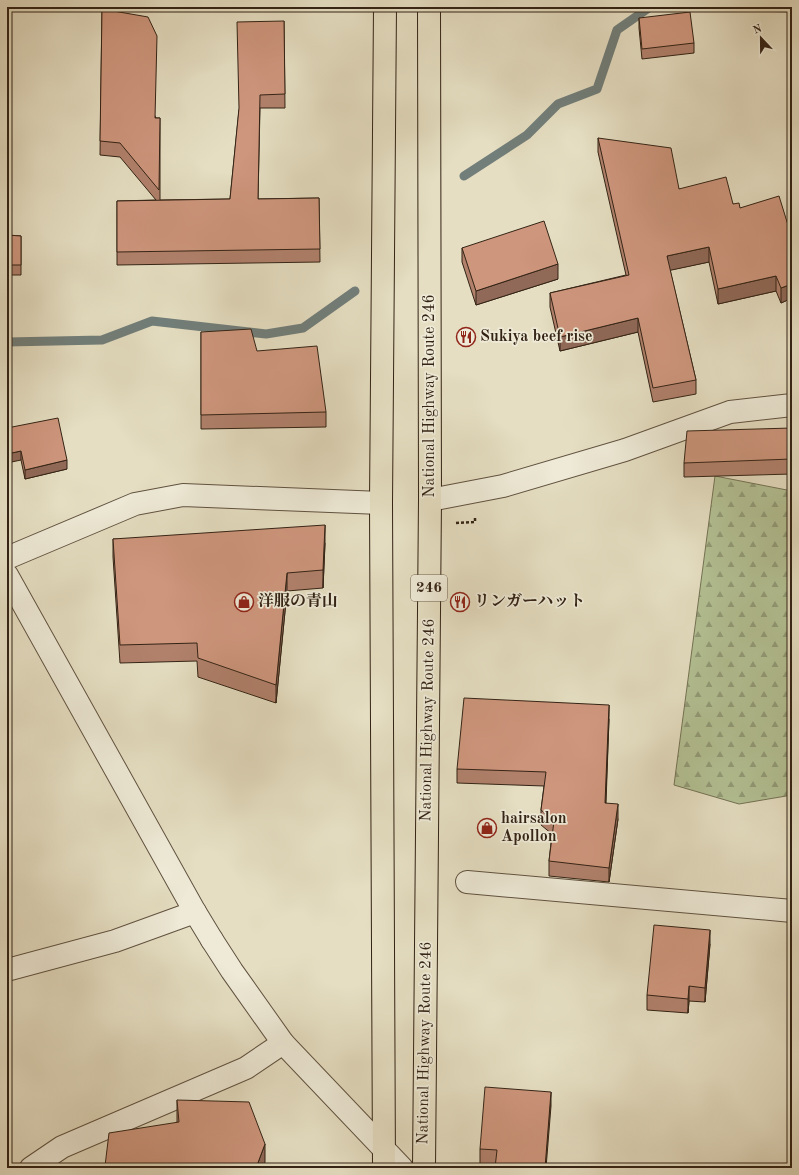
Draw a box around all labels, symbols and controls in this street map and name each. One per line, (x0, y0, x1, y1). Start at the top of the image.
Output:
north arrow (741, 18, 781, 58)
text: N (752, 23, 764, 37)
street label: National Highway Route 246 (422, 294, 438, 498)
restaurant icon: Sukiya beef rise (455, 326, 477, 348)
place label: Sukiya beef rise (480, 329, 593, 345)
road number: 246 (411, 575, 447, 601)
shop icon: 洋服の青山 (233, 591, 255, 613)
restaurant icon: リンガーハット (449, 591, 471, 613)
place label: 洋服の青山 (258, 592, 338, 610)
place label: リンガーハット (474, 593, 585, 610)
street label: National Highway Route 246 (418, 618, 438, 822)
place label: hairsalon Apollon (501, 811, 567, 845)
shop icon: hairsalon Apollon (476, 817, 498, 839)
street label: National Highway Route 246 (415, 941, 435, 1145)

